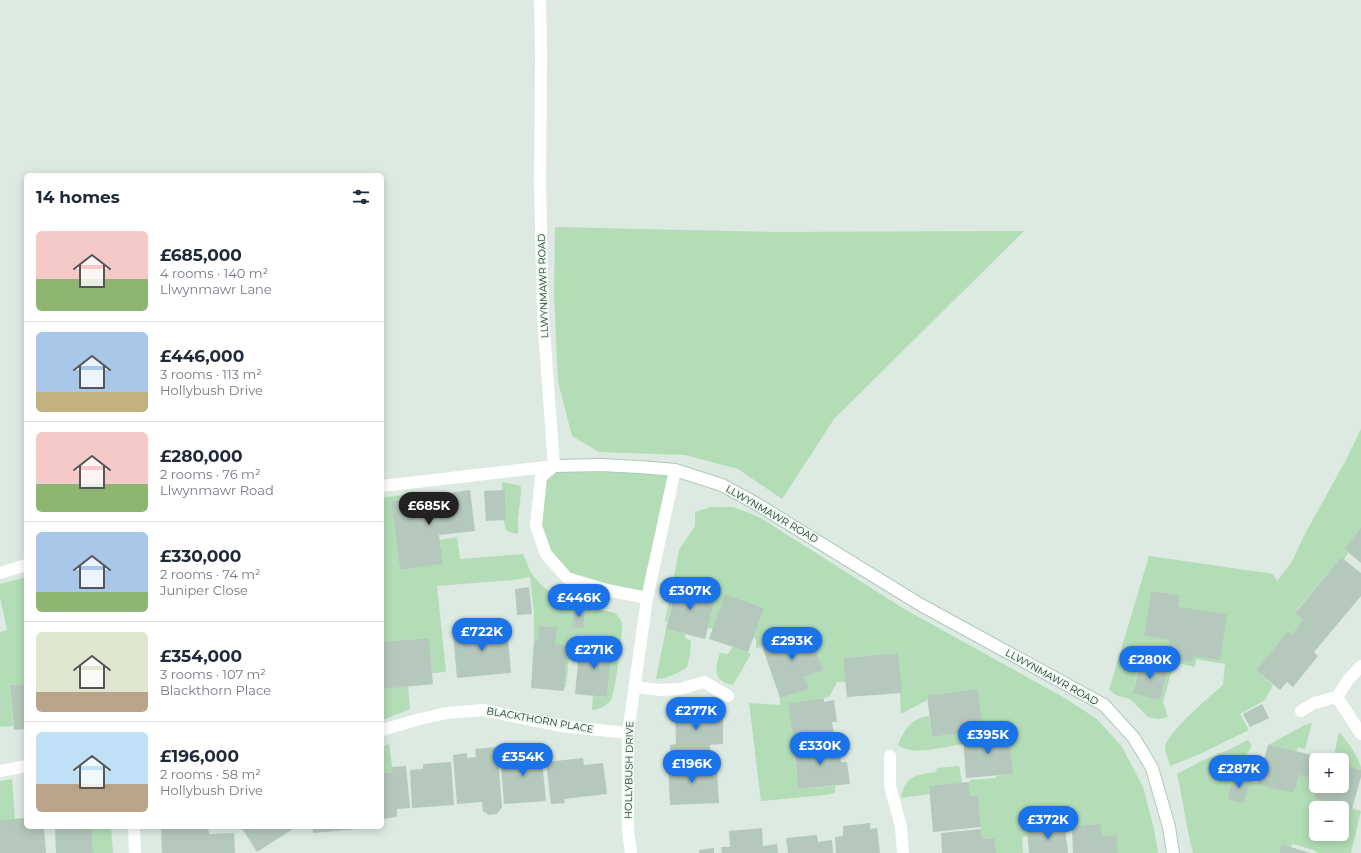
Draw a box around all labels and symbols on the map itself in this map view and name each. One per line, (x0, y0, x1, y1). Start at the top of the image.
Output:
street label: LLWYNMAWR ROAD (535, 233, 551, 339)
street label: LLWYNMAWR ROAD (723, 482, 821, 546)
pin: £685K (401, 492, 457, 526)
pin: £307K (662, 577, 718, 611)
pin: £446K (551, 584, 607, 618)
pin: £722K (454, 618, 510, 652)
pin: £293K (764, 627, 820, 661)
pin: £271K (566, 636, 622, 670)
street label: LLWYNMAWR ROAD (1003, 646, 1101, 708)
pin: £280K (1122, 646, 1178, 680)
pin: £277K (668, 697, 724, 731)
street label: BLACKTHORN PLACE (485, 704, 595, 736)
street label: HOLLYBUSH DRIVE (622, 721, 636, 819)
pin: £395K (960, 721, 1016, 755)
pin: £330K (792, 732, 848, 766)
pin: £354K (495, 743, 551, 777)
pin: £196K (664, 750, 720, 784)
pin: £287K (1211, 755, 1267, 789)
pin: £372K (1020, 806, 1076, 840)

